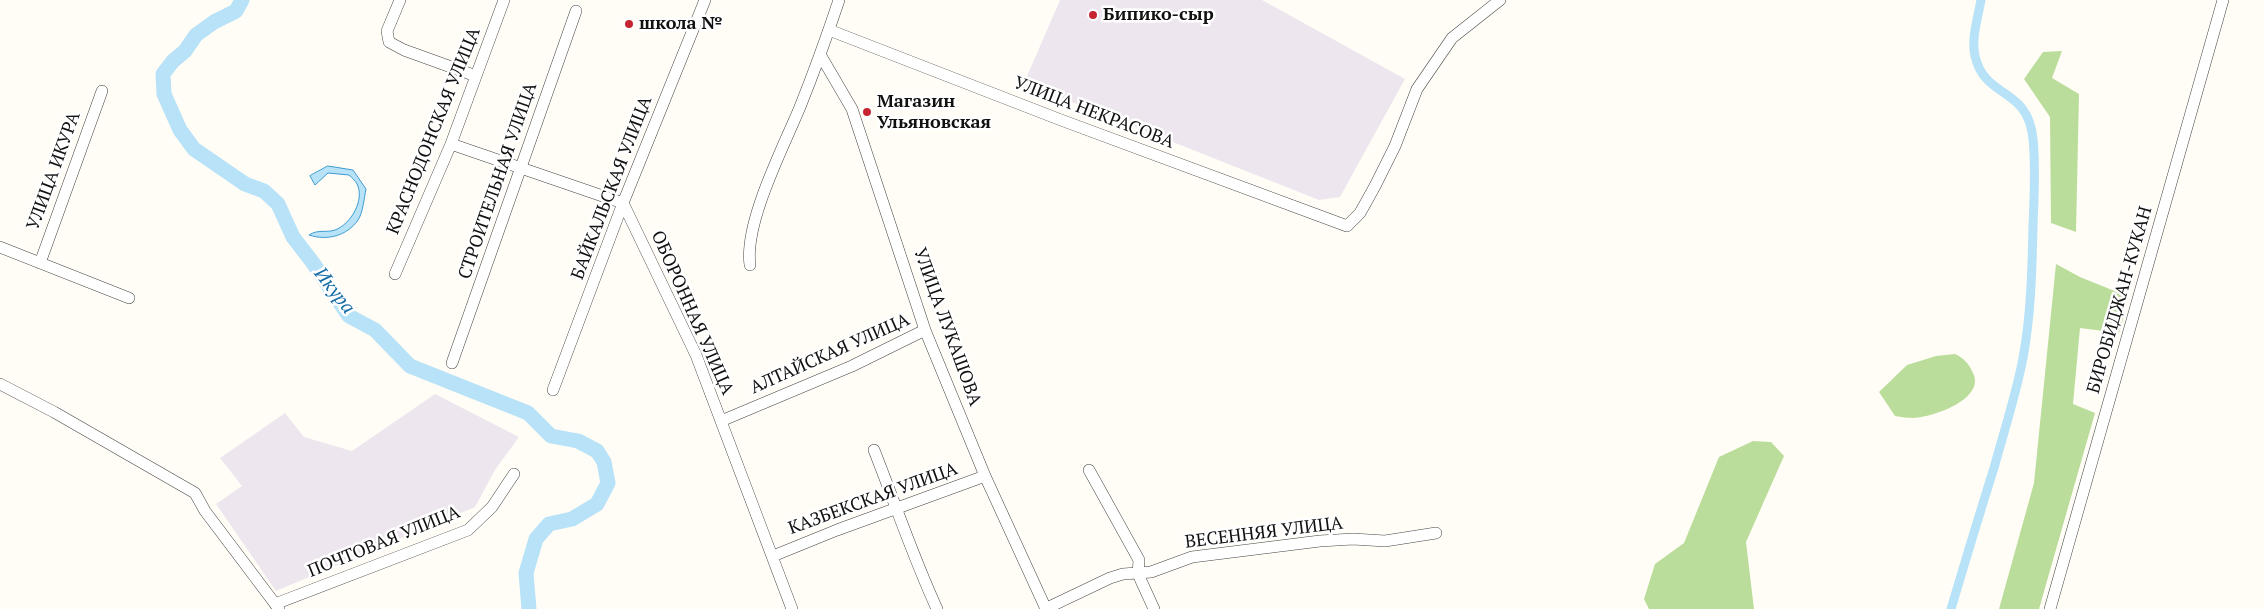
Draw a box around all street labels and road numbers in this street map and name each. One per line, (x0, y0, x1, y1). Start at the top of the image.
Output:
street label: КРАСНОДОНСКАЯ УЛИЦА (383, 24, 485, 238)
street label: УЛИЦА НЕКРАСОВА (1011, 72, 1177, 154)
street label: СТРОИТЕЛЬНАЯ УЛИЦА (454, 80, 542, 282)
street label: БАЙКАЛЬСКАЯ УЛИЦА (567, 93, 657, 283)
street label: УЛИЦА ИКУРА (23, 109, 85, 233)
street label: БИРОБИДЖАН-КУКАН (2083, 204, 2157, 396)
street label: ОБОРОННАЯ УЛИЦА (646, 228, 738, 398)
street label: УЛИЦА ЛУКАШОВА (908, 245, 986, 409)
street label: АЛТАЙСКАЯ УЛИЦА (747, 309, 913, 399)
street label: КАЗБЕКСКАЯ УЛИЦА (785, 458, 961, 540)
street label: ПОЧТОВАЯ УЛИЦА (305, 502, 463, 582)
street label: ВЕСЕННЯЯ УЛИЦА (1184, 513, 1344, 553)

